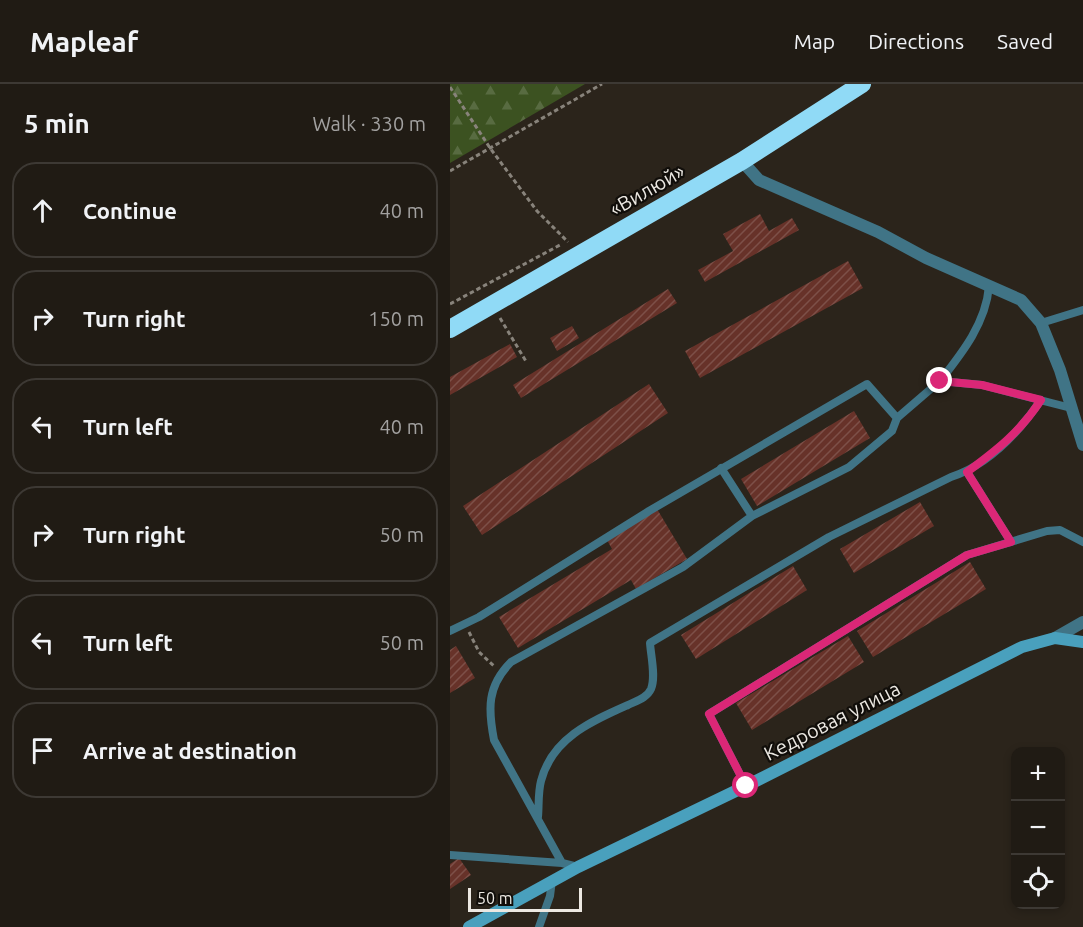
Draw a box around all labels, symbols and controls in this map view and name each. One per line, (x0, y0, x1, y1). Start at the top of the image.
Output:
text: Mapleaf (30, 26, 138, 57)
text: Map (794, 29, 835, 53)
text: Directions (868, 29, 964, 53)
text: Saved (997, 29, 1053, 53)
text: 5 min (24, 109, 90, 138)
text: Walk · 330 m (313, 112, 426, 135)
street label: «Вилюй» (605, 159, 688, 220)
icon: ahead (26, 194, 59, 227)
text: Continue (83, 198, 177, 223)
text: 40 m (380, 199, 424, 222)
icon: right (26, 302, 59, 335)
text: Turn right (83, 306, 185, 331)
text: 150 m (368, 307, 424, 330)
route end (926, 367, 952, 393)
icon: left (26, 410, 59, 443)
text: Turn left (83, 414, 173, 439)
text: 40 m (380, 415, 424, 438)
icon: right (26, 518, 59, 551)
text: Turn right (83, 522, 185, 547)
text: 50 m (380, 523, 424, 546)
icon: left (26, 626, 59, 659)
text: Turn left (83, 630, 173, 655)
text: 50 m (380, 631, 424, 654)
street label: Кедровая улица (760, 676, 904, 765)
icon: arrive (26, 734, 59, 767)
text: Arrive at destination (83, 738, 297, 763)
map controls (1011, 747, 1065, 909)
button: + (1011, 747, 1065, 801)
route start (732, 772, 758, 798)
button: − (1011, 801, 1065, 855)
button: locate (1011, 855, 1065, 909)
scale bar (468, 885, 582, 912)
text: 50 m (477, 889, 513, 907)

